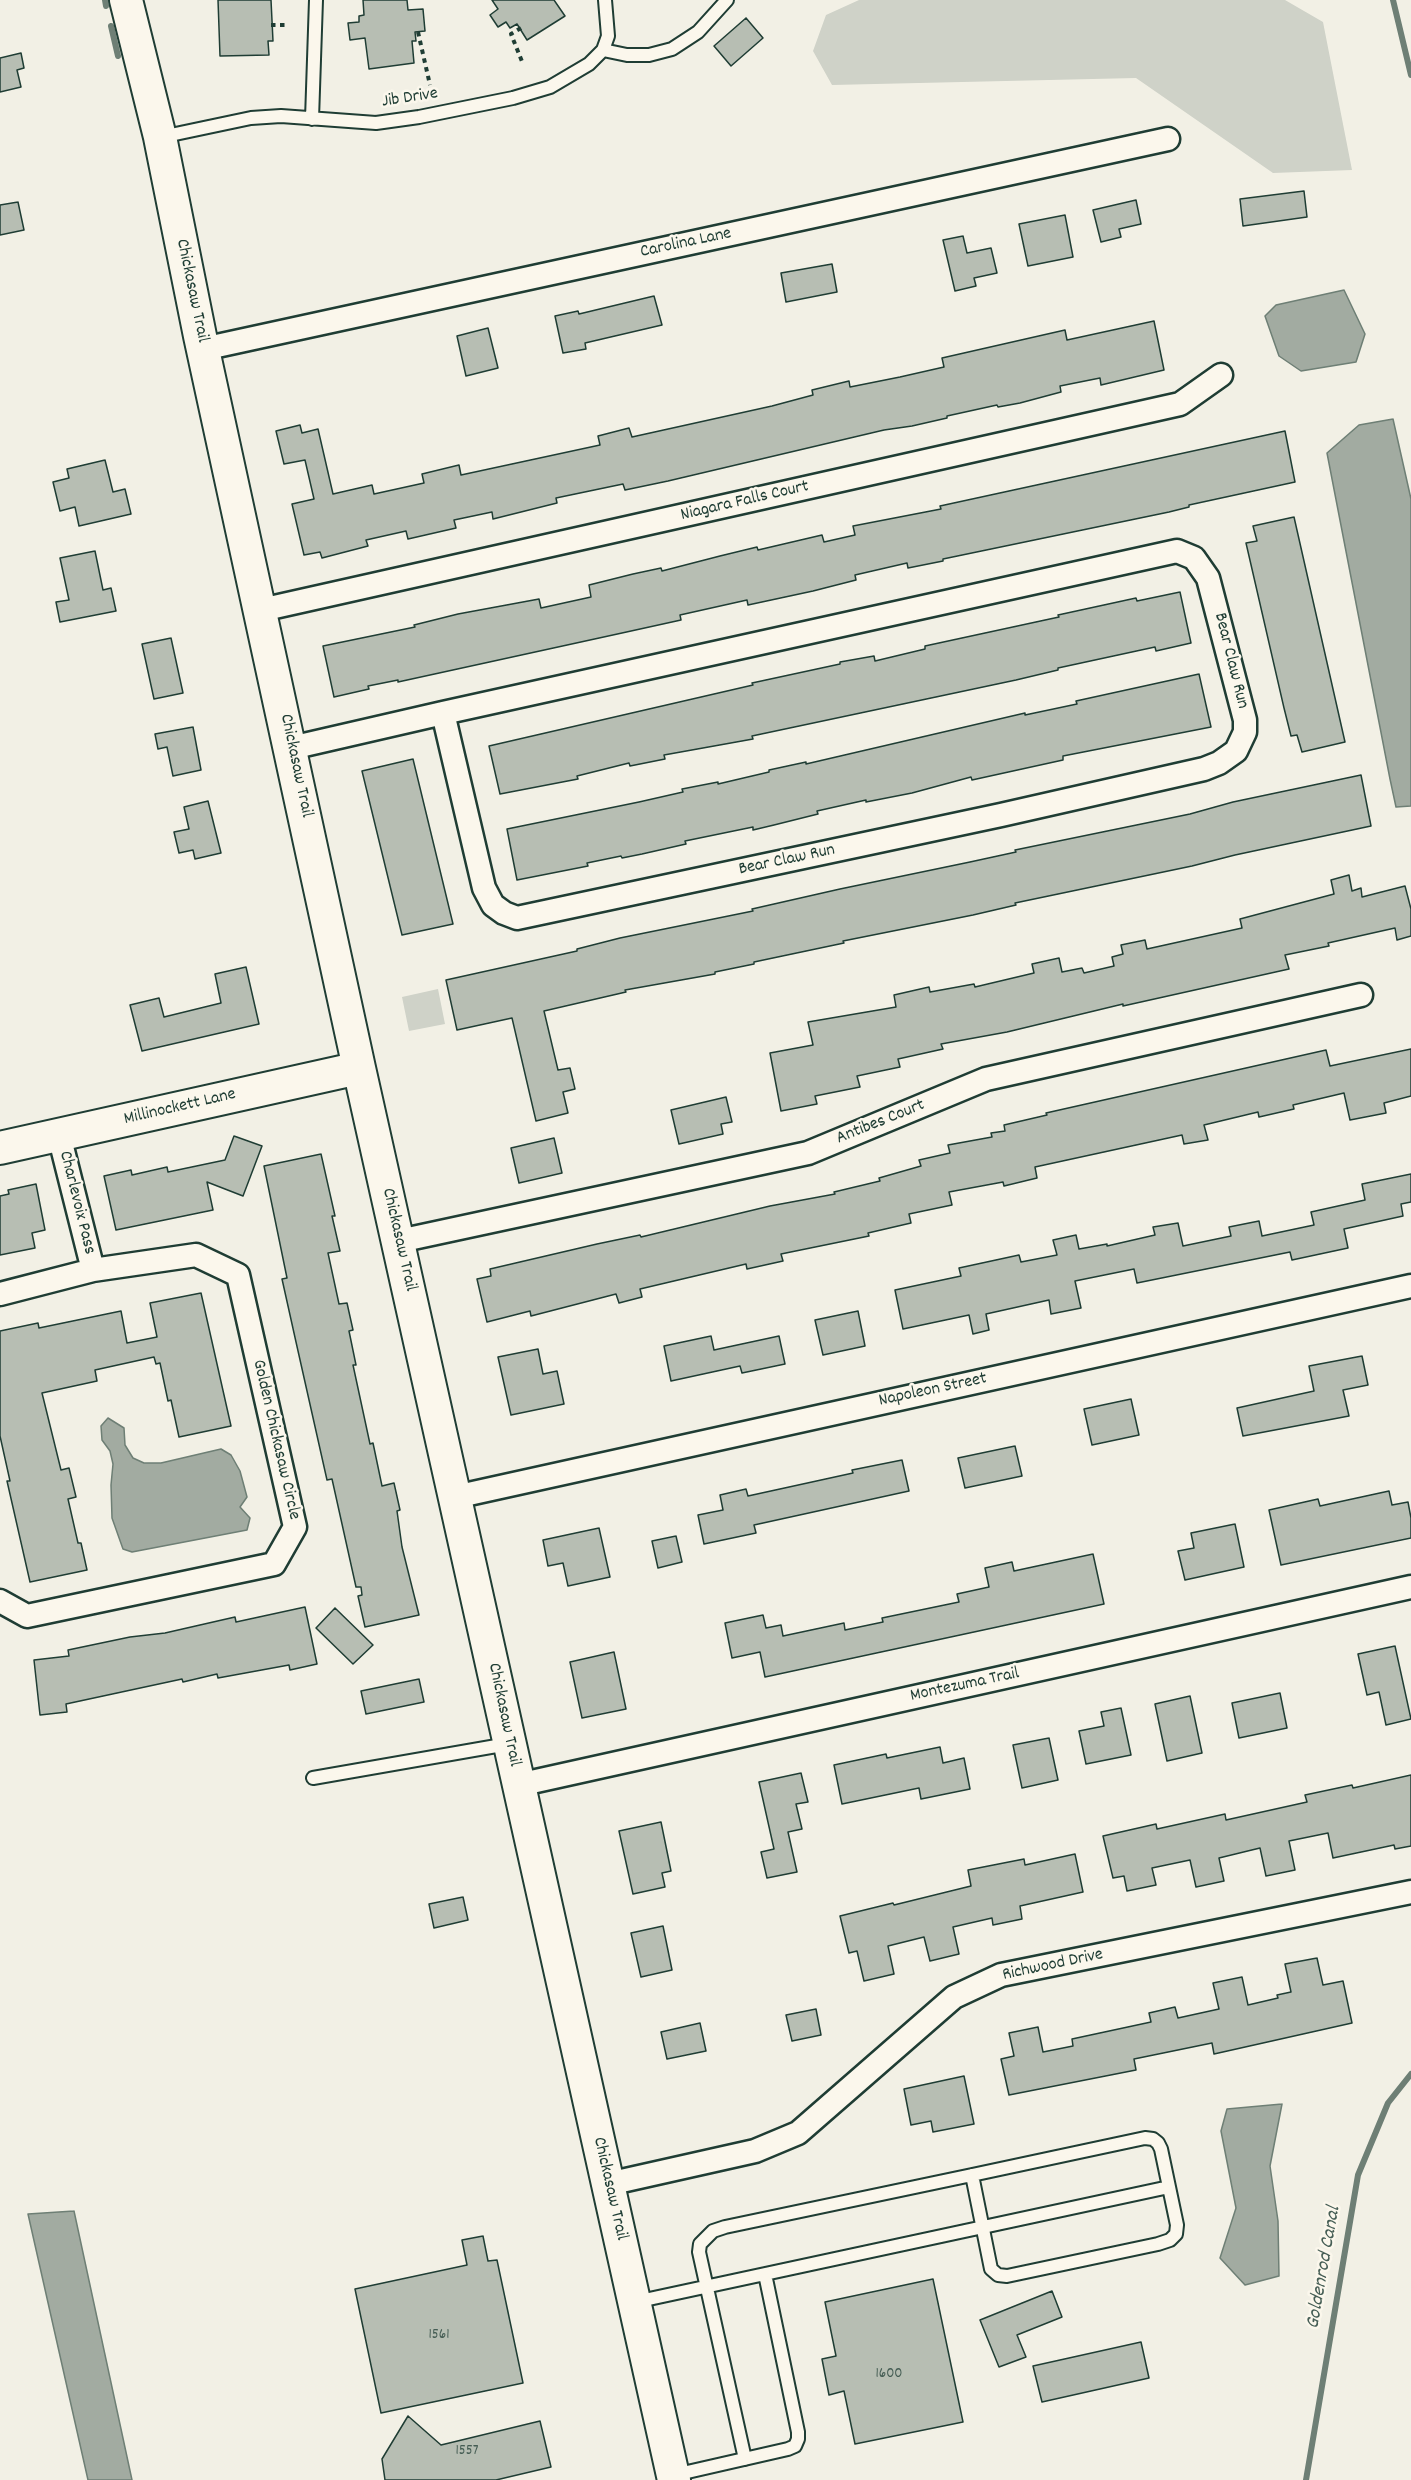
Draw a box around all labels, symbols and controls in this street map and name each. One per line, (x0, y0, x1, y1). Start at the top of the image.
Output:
street label: Jib Drive (380, 84, 440, 114)
street label: Carolina Lane (639, 224, 733, 264)
street label: Chickasaw Trail (170, 237, 212, 345)
street label: Niagara Falls Court (679, 477, 811, 527)
street label: Bear Claw Run (1208, 611, 1252, 711)
street label: Chickasaw Trail (274, 712, 316, 820)
street label: Bear Claw Run (737, 840, 837, 882)
street label: Millinockett Lane (122, 1085, 238, 1131)
street label: Antibes Court (834, 1095, 928, 1151)
street label: Charlevoix Pass (53, 1149, 99, 1257)
street label: Chickasaw Trail (376, 1186, 420, 1294)
street label: Golden Chickasaw Circle (246, 1358, 304, 1522)
street label: Napoleon Street (877, 1369, 989, 1413)
street label: Chickasaw Trail (482, 1661, 524, 1769)
street label: Montezuma Trail (909, 1664, 1021, 1708)
street label: Richwood Drive (1001, 1945, 1105, 1987)
street label: Chickasaw Trail (587, 2135, 631, 2243)
water label: Goldenrod Canal (1302, 2205, 1348, 2331)
house number: 1561 (429, 2327, 449, 2345)
house number: 1600 (876, 2366, 902, 2384)
house number: 1557 (456, 2443, 478, 2461)

